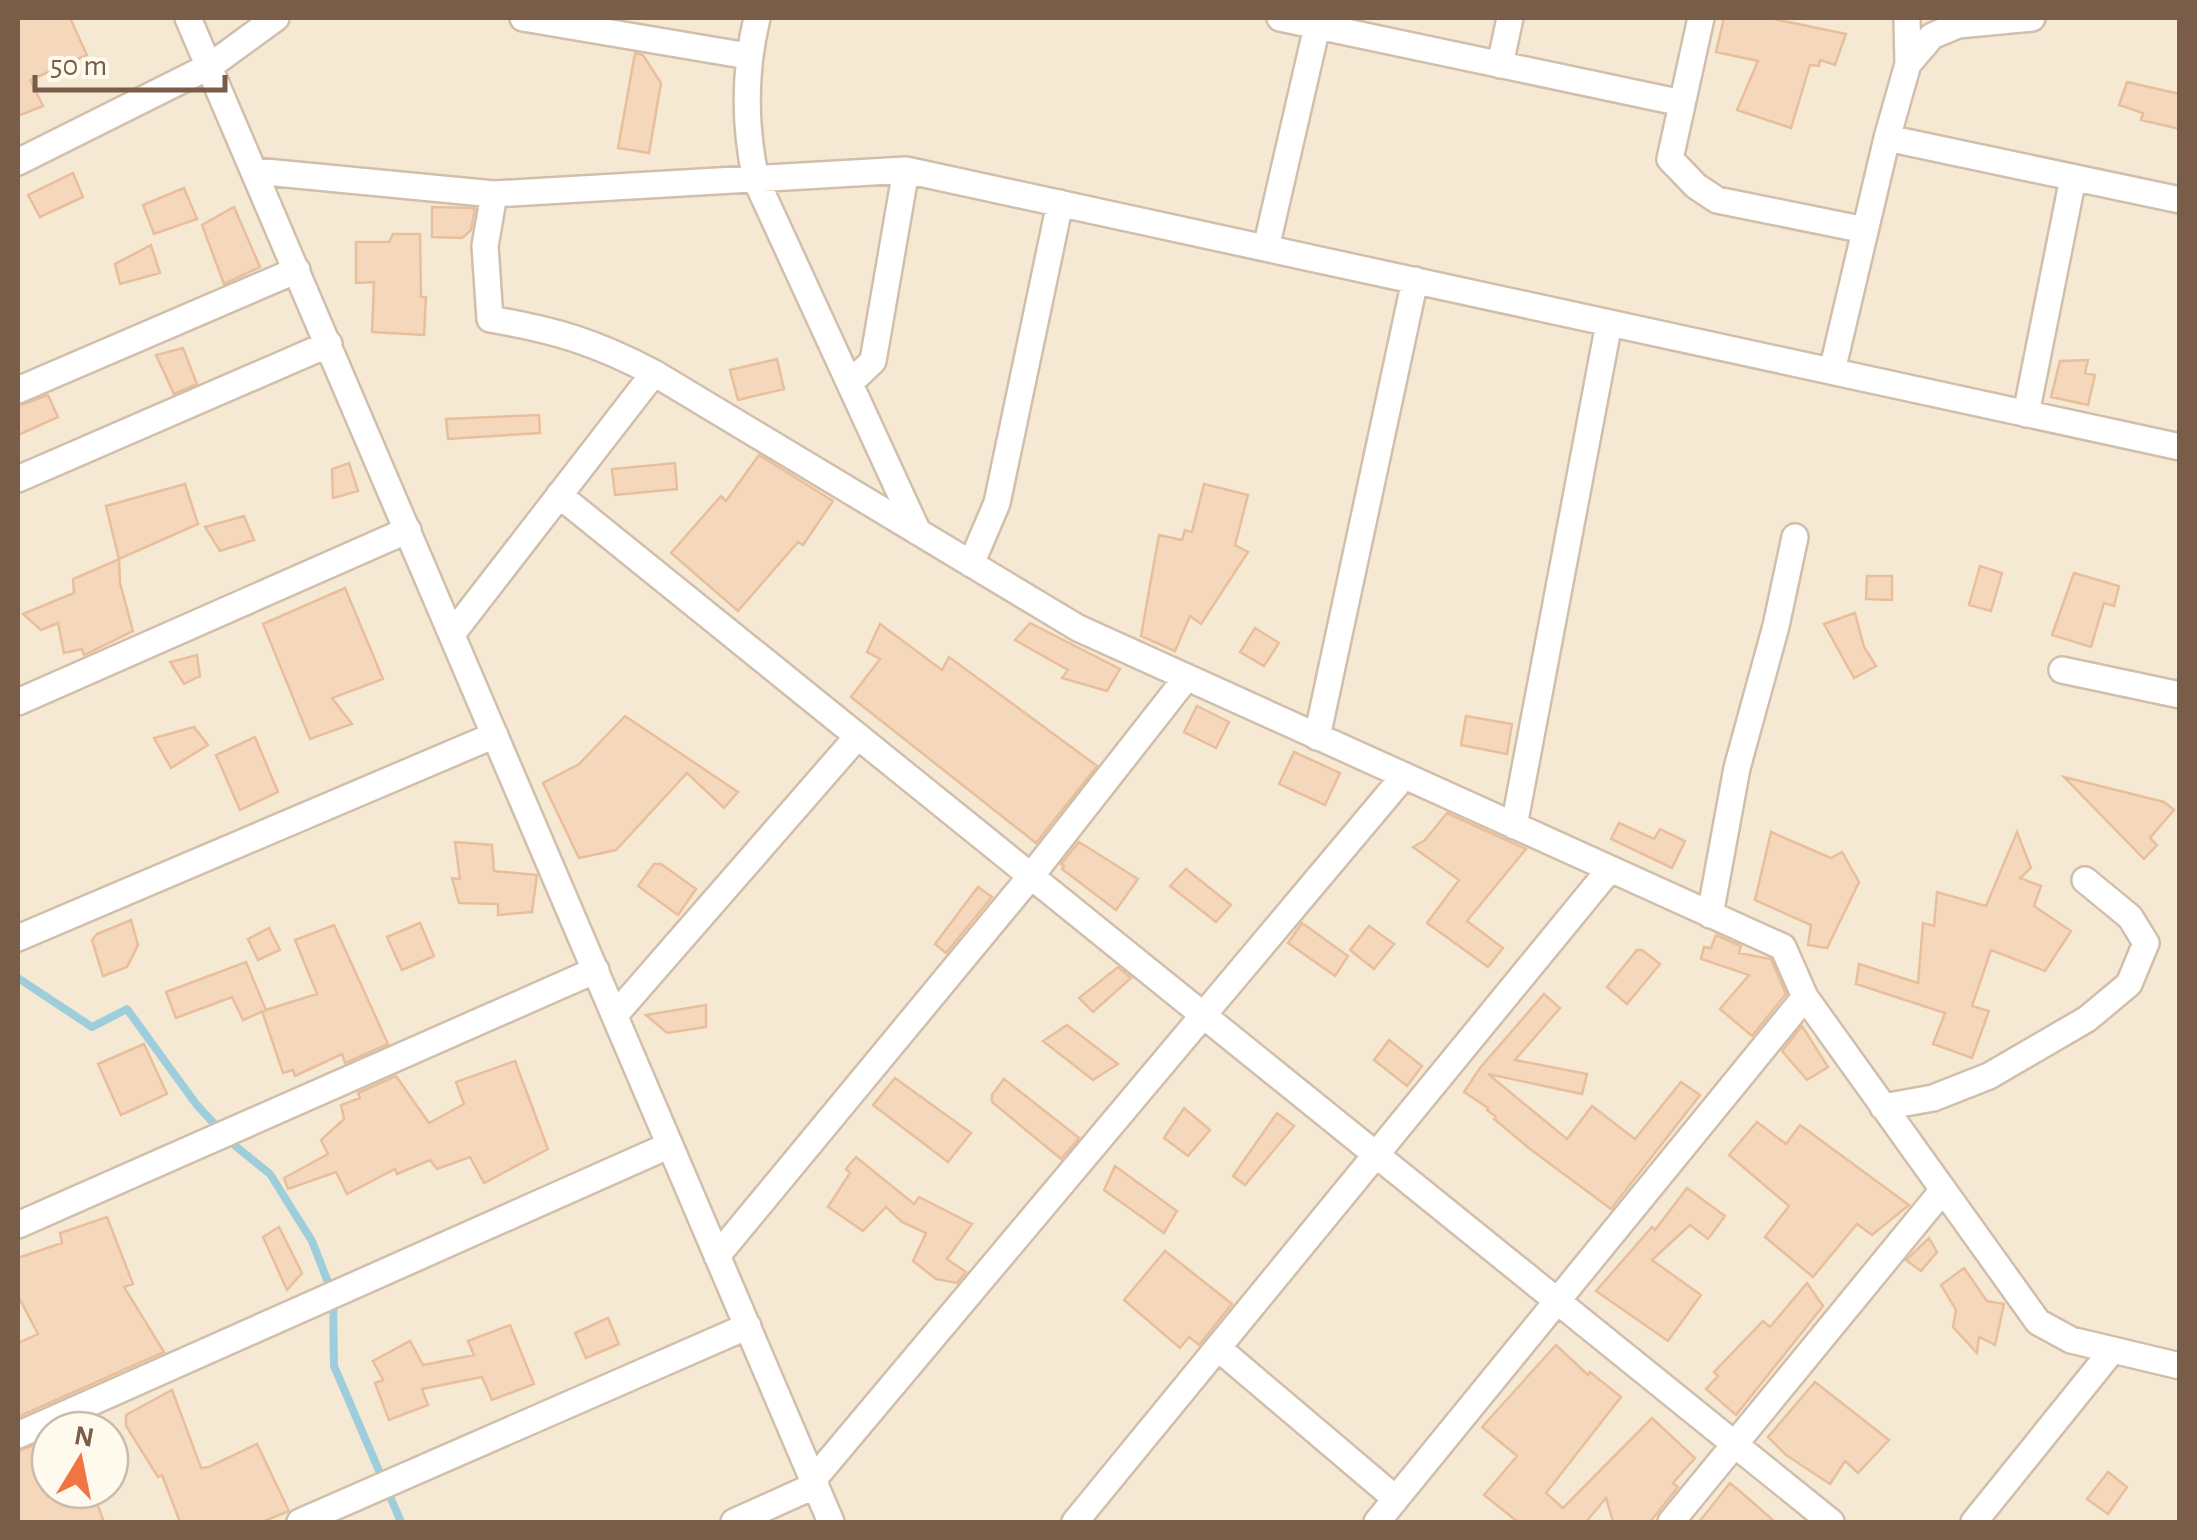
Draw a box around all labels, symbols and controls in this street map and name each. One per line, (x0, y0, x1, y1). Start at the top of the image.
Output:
scale bar (35, 30, 225, 92)
text: 50 m (50, 51, 107, 81)
north arrow (30, 1410, 130, 1510)
text: N (72, 1422, 96, 1453)

